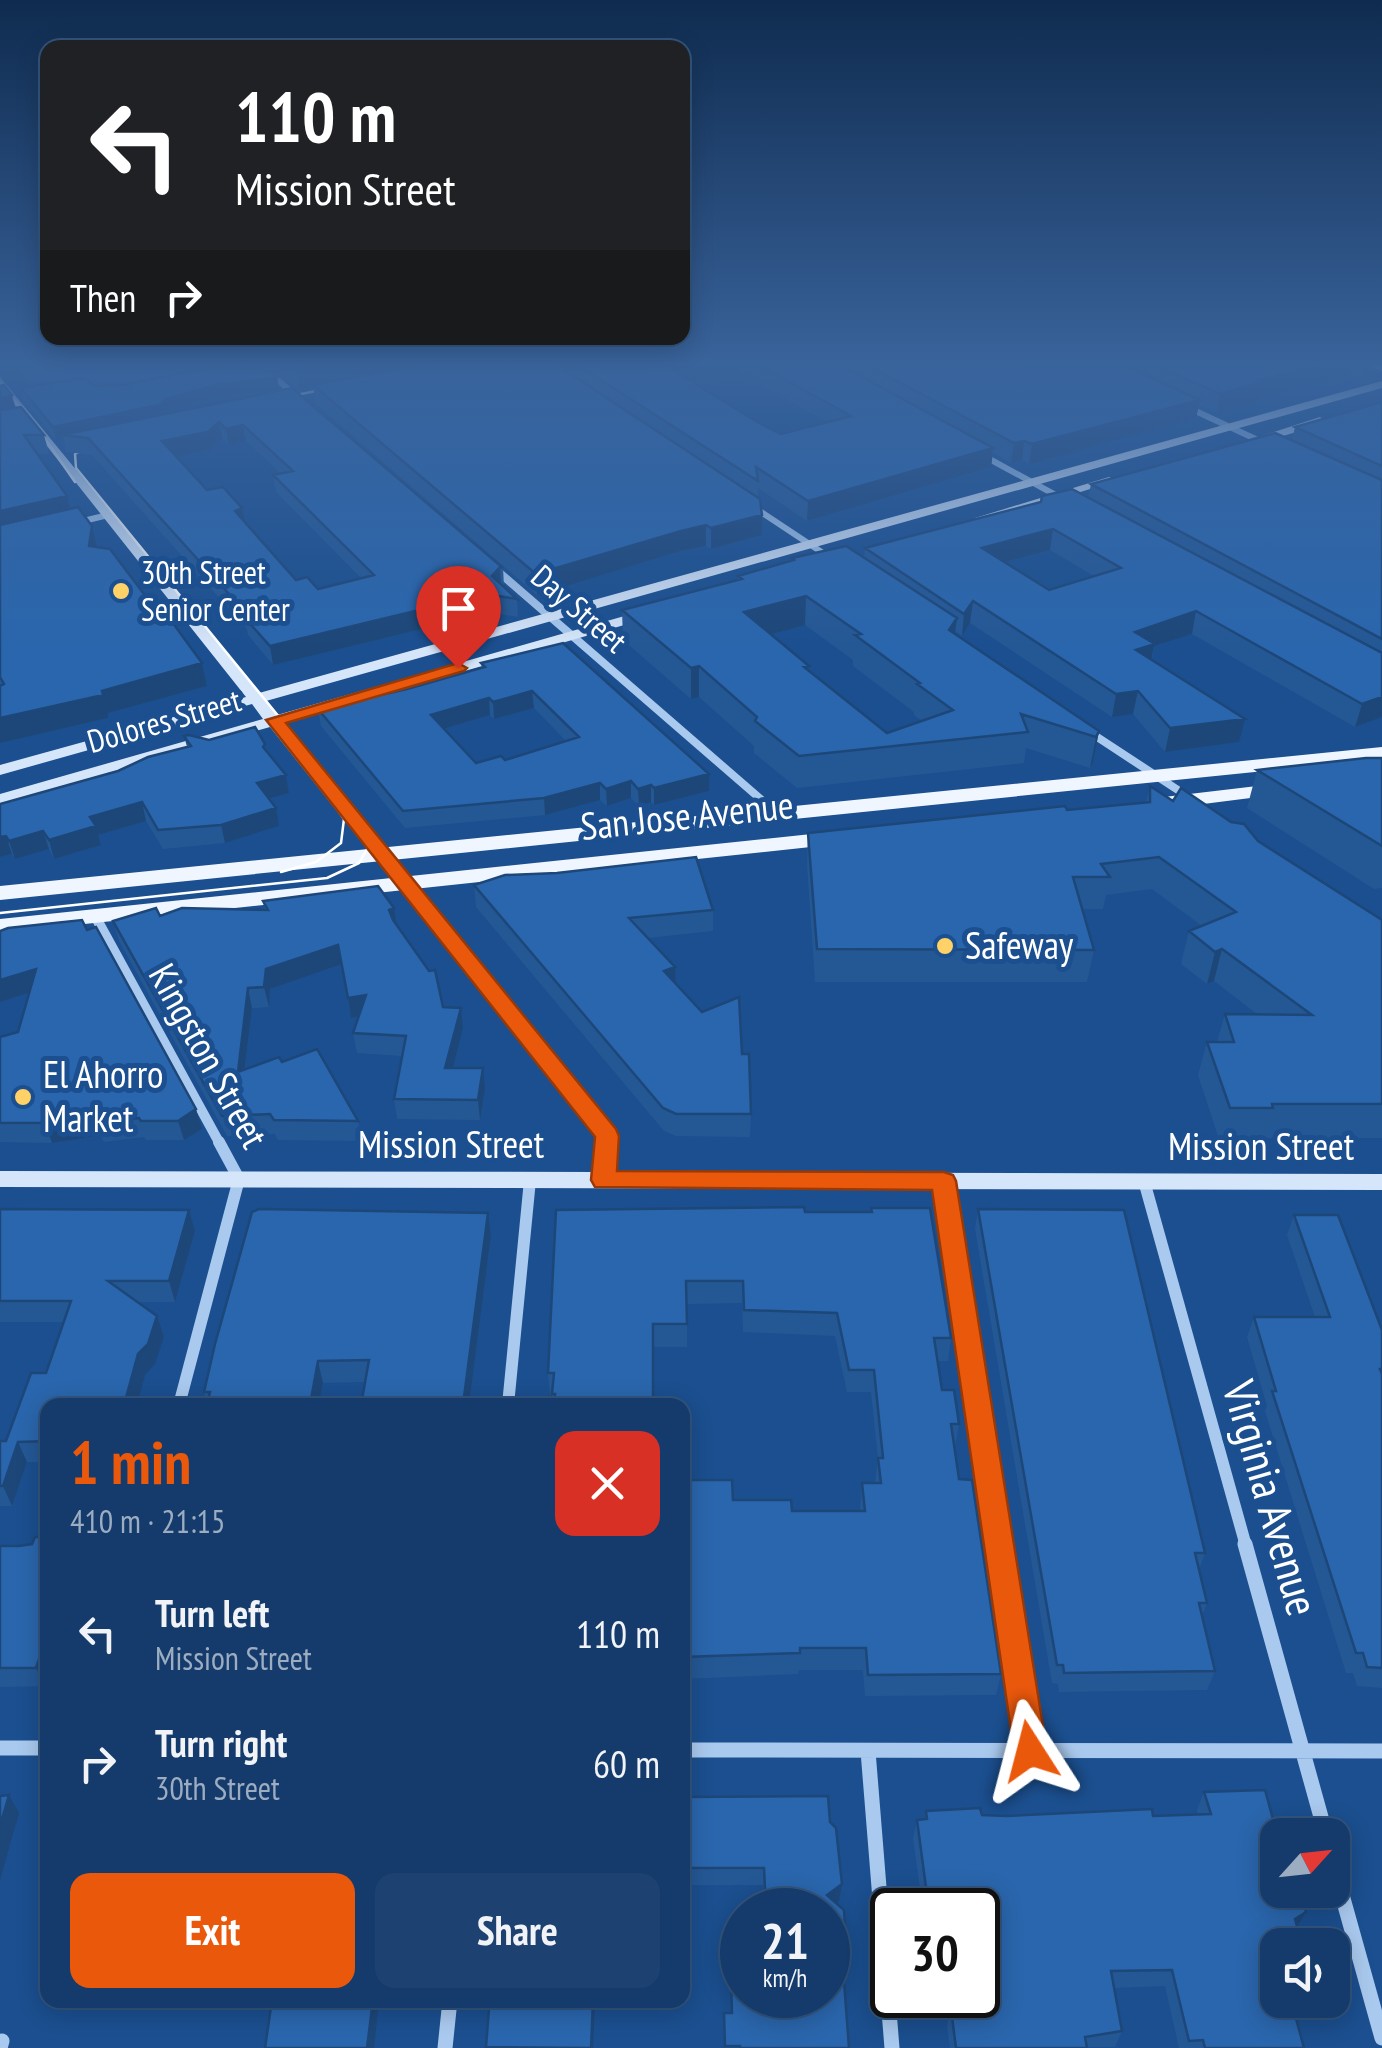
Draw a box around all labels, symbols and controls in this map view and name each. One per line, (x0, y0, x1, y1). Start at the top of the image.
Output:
text: 110 m (235, 71, 396, 161)
icon: left (70, 80, 200, 210)
text: Mission Street (235, 159, 456, 217)
icon: right (156, 270, 211, 325)
text: Then (70, 273, 136, 322)
place label: 30th Street Senior Center (141, 551, 290, 630)
street label: Day Street (523, 555, 636, 662)
pin (416, 566, 501, 669)
marker: 30th Street Senior Center (110, 580, 132, 602)
icon: arrive (431, 581, 486, 636)
street label: Dolores Street (82, 678, 246, 762)
street label: San Jose Avenue (578, 779, 796, 850)
place label: Safeway (965, 920, 1074, 969)
marker: Safeway (934, 935, 956, 957)
street label: Kingston Street (139, 955, 280, 1156)
place label: El Ahorro Market (43, 1049, 164, 1142)
marker: El Ahorro Market (12, 1086, 34, 1108)
street label: Mission Street (358, 1119, 545, 1168)
street label: Mission Street (1168, 1121, 1355, 1170)
street label: Virginia Avenue (1210, 1373, 1333, 1622)
text: 1 min (70, 1423, 191, 1501)
button: close (555, 1431, 660, 1536)
text: 410 m · 21:15 (70, 1500, 225, 1542)
text: Turn left (155, 1588, 269, 1637)
icon: left (70, 1606, 125, 1661)
text: 110 m (576, 1609, 660, 1658)
text: Mission Street (155, 1637, 312, 1679)
position arrow (978, 1699, 1082, 1803)
text: Turn right (155, 1718, 287, 1767)
icon: right (70, 1736, 125, 1791)
text: 60 m (593, 1739, 660, 1788)
text: 30th Street (155, 1767, 280, 1809)
north arrow (1260, 1818, 1350, 1908)
map controls (1260, 1818, 1350, 2018)
button: Exit (70, 1873, 355, 1988)
button: Share (375, 1873, 660, 1988)
speed limit sign: 30 (870, 1888, 1000, 2018)
text: 21 (761, 1908, 809, 1973)
button: sound (1260, 1928, 1350, 2018)
text: km/h (763, 1962, 807, 1994)

